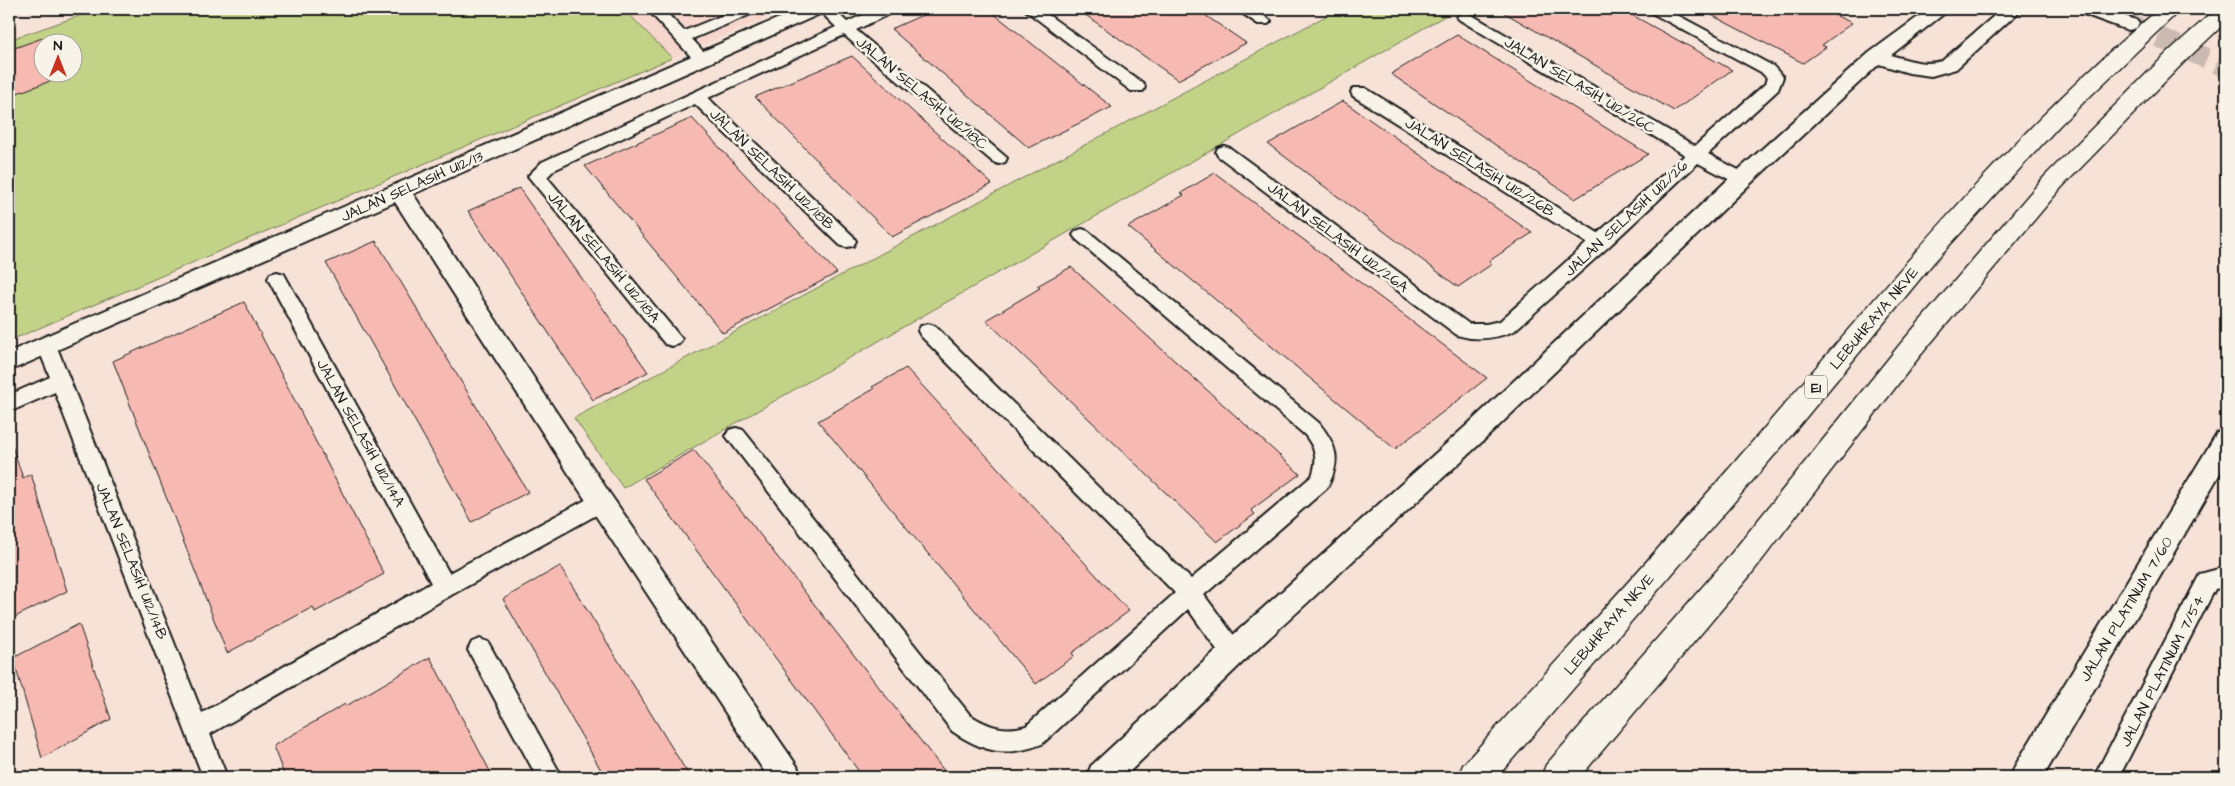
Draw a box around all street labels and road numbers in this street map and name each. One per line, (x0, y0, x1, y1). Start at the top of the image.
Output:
street label: JALAN SELASIH U12/18C (851, 32, 992, 155)
street label: JALAN SELASIH U12/26C (1500, 32, 1660, 139)
street label: JALAN SELASIH U12/18B (704, 104, 839, 235)
street label: JALAN SELASIH U12/26B (1401, 113, 1559, 222)
street label: JALAN SELASIH U12/13 (338, 145, 487, 227)
street label: JALAN SELASIH U12/26 (1560, 155, 1693, 281)
street label: JALAN SELASIH U12/26A (1263, 177, 1413, 298)
street label: JALAN SELASIH U12/18A (542, 187, 665, 328)
street label: LEBUHRAYA NKVE (1825, 262, 1924, 374)
street label: JALAN SELASIH U12/14A (311, 356, 410, 511)
road number: E1 (1805, 376, 1827, 398)
street label: JALAN SELASIH U12/14B (91, 480, 173, 643)
street label: JALAN PLATINUM 7/60 (2075, 533, 2178, 686)
street label: LEBUHRAYA NKVE (1559, 569, 1659, 680)
street label: JALAN PLATINUM 7/54 (2115, 592, 2210, 751)

